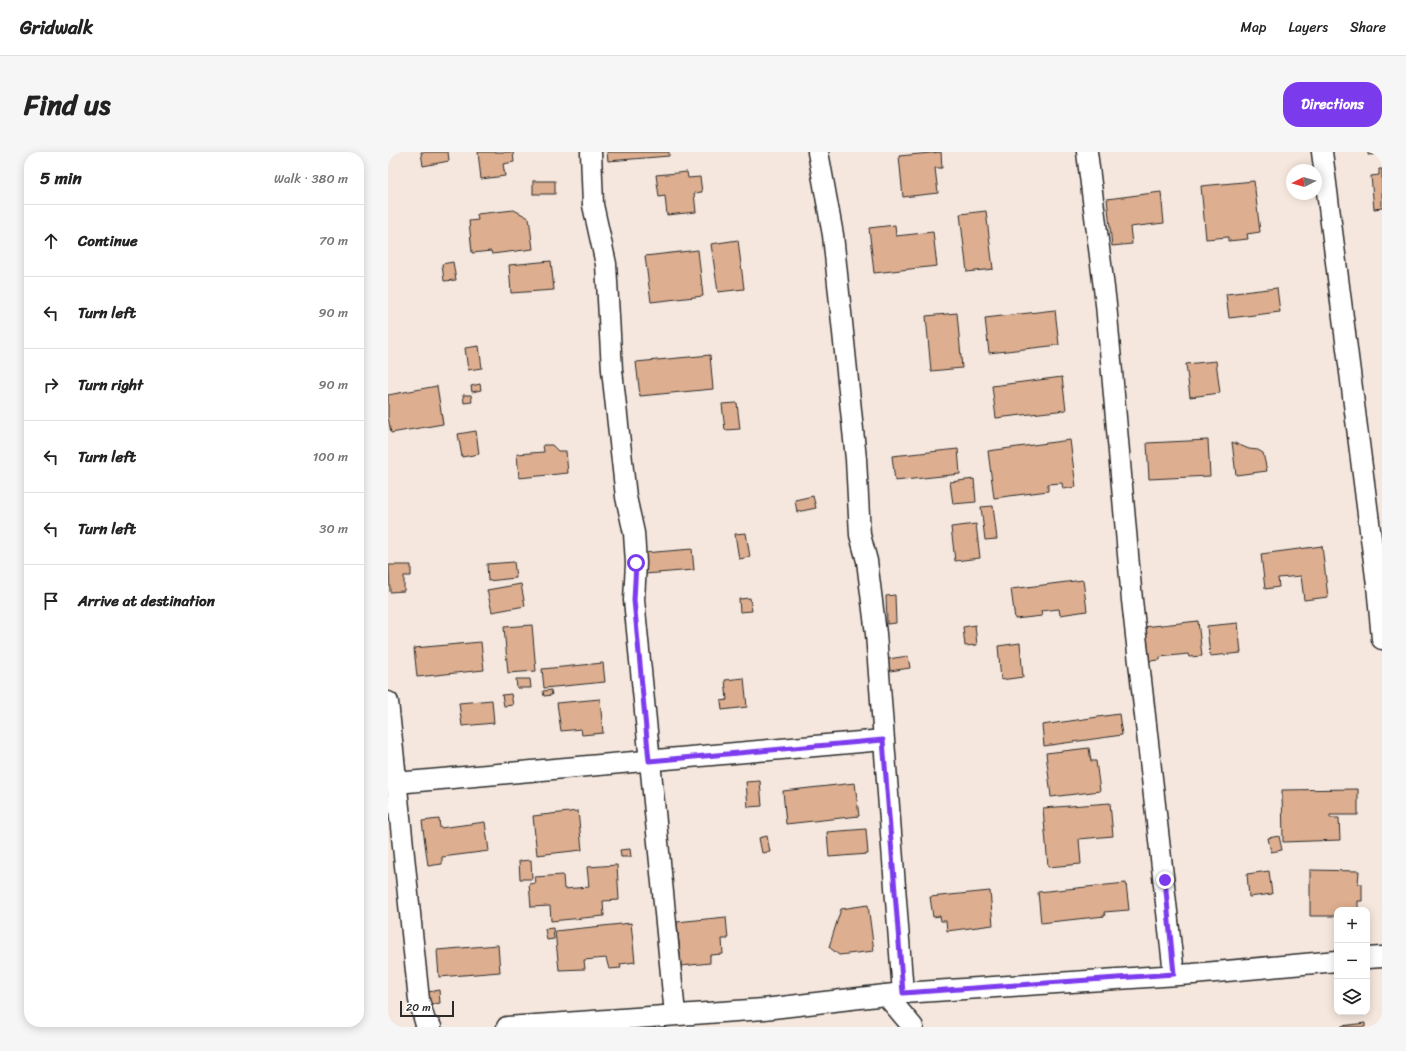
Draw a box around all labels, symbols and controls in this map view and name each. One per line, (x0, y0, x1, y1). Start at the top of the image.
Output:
text: Gridwalk (20, 11, 93, 44)
text: Map (1241, 15, 1266, 40)
text: Layers (1288, 15, 1328, 40)
text: Share (1350, 15, 1386, 40)
text: Find us (24, 80, 111, 129)
button: Directions (1283, 82, 1382, 127)
text: 5 min (40, 163, 82, 193)
north arrow (1286, 164, 1322, 200)
text: Walk · 380 m (274, 167, 348, 190)
text: Continue (78, 228, 138, 254)
text: 70 m (319, 229, 348, 252)
icon: ahead (40, 230, 62, 252)
text: Turn left (78, 300, 136, 326)
text: 90 m (318, 301, 348, 324)
icon: left (40, 302, 62, 324)
text: Turn right (78, 372, 143, 398)
text: 90 m (318, 373, 348, 396)
icon: right (40, 374, 62, 396)
text: Turn left (78, 444, 136, 470)
text: 100 m (313, 445, 348, 468)
icon: left (40, 446, 62, 468)
text: Turn left (78, 516, 136, 542)
text: 30 m (319, 517, 348, 540)
icon: left (40, 518, 62, 540)
route start (627, 554, 645, 572)
text: Arrive at destination (78, 588, 215, 614)
icon: arrive (40, 590, 62, 612)
route end (1156, 871, 1174, 889)
map controls (1334, 907, 1370, 1015)
button: + (1334, 907, 1370, 943)
button: − (1334, 943, 1370, 979)
button: layers (1334, 979, 1370, 1015)
text: 20 m (406, 998, 431, 1017)
scale bar (400, 999, 454, 1018)

